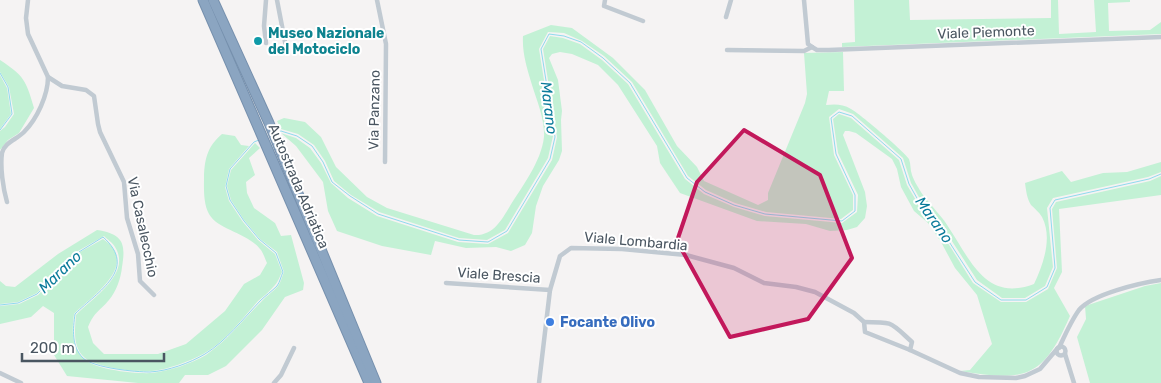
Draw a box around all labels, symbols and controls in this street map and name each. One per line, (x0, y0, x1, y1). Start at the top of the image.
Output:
street label: Viale Piemonte (937, 22, 1035, 43)
place label: Museo Nazionale del Motociclo (268, 25, 384, 58)
marker: Museo Nazionale del Motociclo (252, 35, 264, 47)
street label: Via Panzano (365, 70, 384, 150)
water label: Marano (537, 81, 561, 136)
street label: Autostrada Adriatica (264, 121, 333, 251)
street label: Via Casalecchio (124, 175, 161, 279)
water label: Marano (911, 193, 957, 247)
street label: Viale Lombardia (584, 229, 688, 254)
water label: Marano (35, 247, 86, 297)
street label: Viale Brescia (457, 264, 541, 287)
place label: Focante Olivo (560, 314, 655, 331)
marker: Focante Olivo (544, 316, 556, 328)
scale bar (22, 330, 165, 362)
text: 200 m (30, 339, 75, 357)

